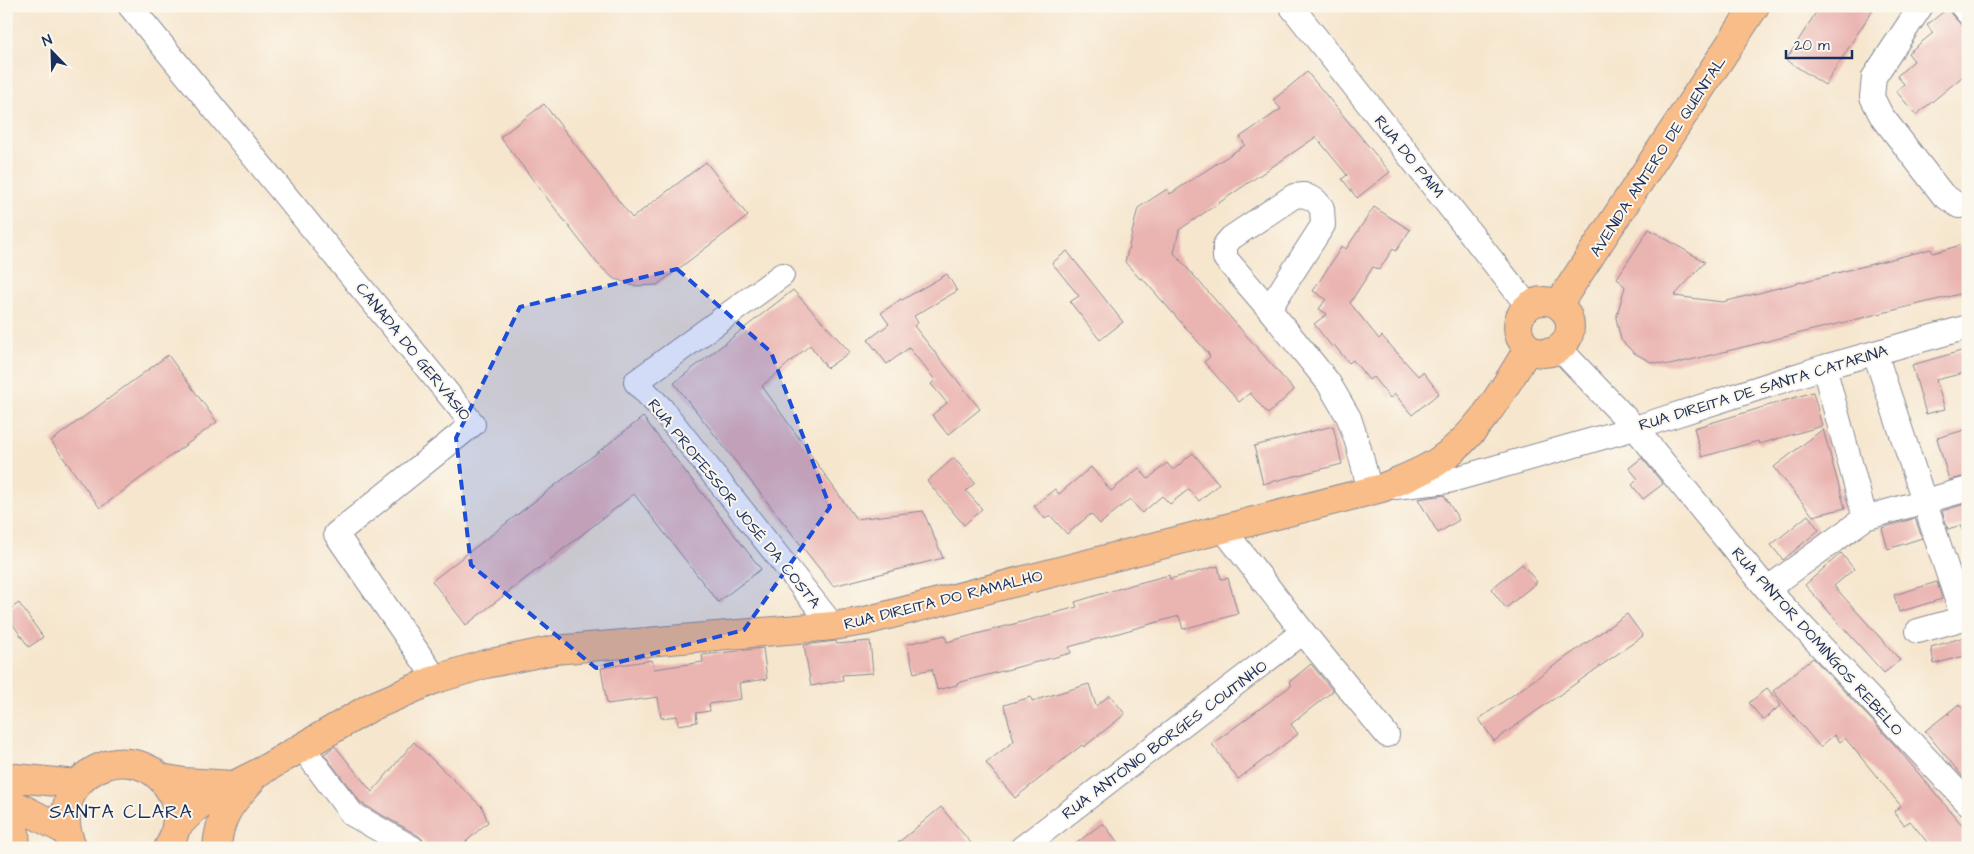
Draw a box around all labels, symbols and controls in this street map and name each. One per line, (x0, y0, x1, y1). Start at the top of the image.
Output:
north arrow (28, 28, 78, 78)
scale bar (1786, 28, 1853, 60)
text: N (39, 30, 55, 52)
text: 20 m (1794, 35, 1830, 56)
street label: AVENIDA ANTERO DE QUENTAL (1585, 52, 1731, 261)
street label: RUA DO PAIM (1369, 111, 1449, 203)
street label: CANADA DO GERVÁSIO (351, 278, 476, 426)
street label: RUA DIREITA DE SANTA CATARINA (1636, 340, 1890, 436)
street label: RUA PROFESSOR JOSÉ DA COSTA (643, 394, 826, 613)
street label: RUA PINTOR DOMINGOS REBELO (1726, 543, 1908, 741)
street label: RUA DIREITA DO RAMALHO (842, 565, 1045, 635)
street label: RUA ANTÓNIO BORGES COUTINHO (1057, 655, 1272, 824)
district label: SANTA CLARA (49, 799, 193, 826)

